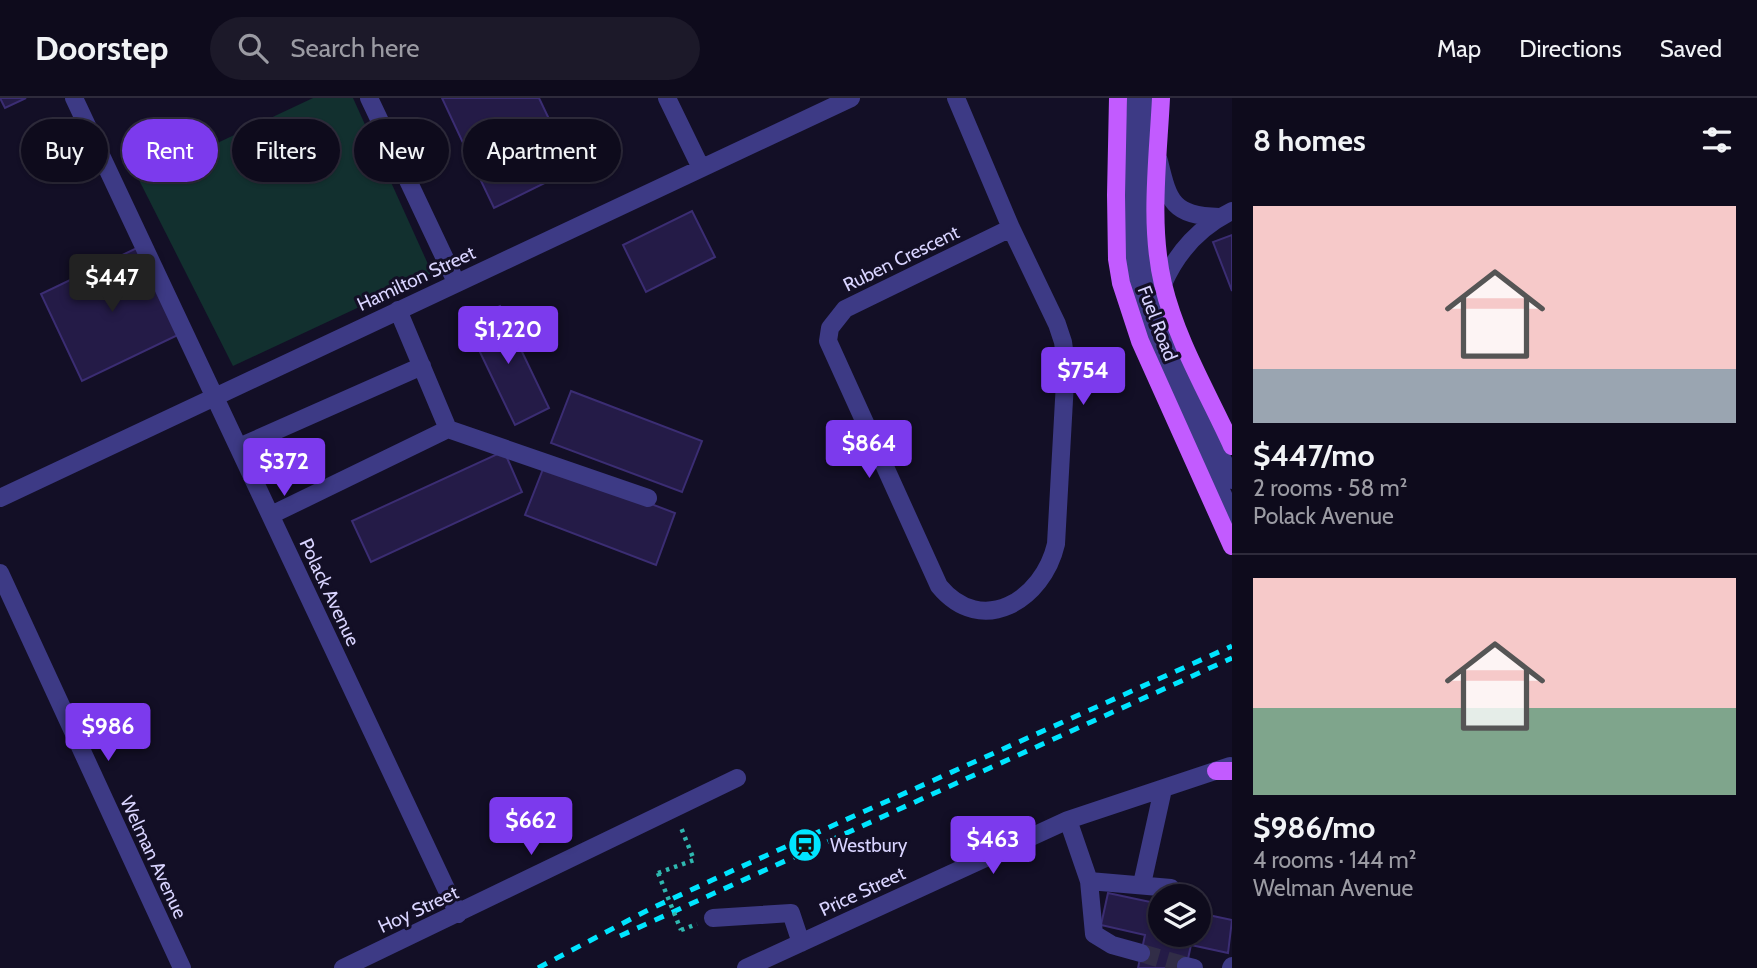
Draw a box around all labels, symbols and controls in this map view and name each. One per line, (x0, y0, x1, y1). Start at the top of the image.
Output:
search box (210, 17, 700, 80)
text: Doorstep (35, 28, 168, 68)
icon: search (234, 29, 272, 67)
text: Search here (290, 32, 419, 64)
text: Map (1437, 34, 1481, 63)
text: Directions (1519, 34, 1622, 63)
text: Saved (1660, 34, 1722, 63)
chip: Buy (21, 119, 108, 182)
chip: Rent (122, 119, 218, 182)
chip: Filters (232, 119, 340, 182)
chip: New (354, 119, 449, 182)
chip: Apartment (463, 119, 621, 182)
icon: filters (1698, 121, 1736, 159)
text: 8 homes (1253, 122, 1366, 159)
street label: Ruben Crescent (839, 220, 964, 296)
street label: Hamilton Street (353, 241, 480, 316)
icon: home (1432, 251, 1558, 377)
pin: $447 (71, 254, 153, 314)
text: $447 (85, 263, 139, 291)
street label: Fuel Road (1133, 282, 1182, 364)
pin: $1,220 (451, 306, 565, 366)
text: $1,220 (474, 315, 542, 343)
pin: $754 (1042, 348, 1124, 407)
text: $754 (1057, 356, 1109, 384)
pin: $864 (828, 420, 910, 480)
text: $864 (842, 429, 896, 457)
text: $447/mo (1253, 437, 1375, 474)
pin: $372 (243, 438, 325, 498)
text: $372 (259, 447, 309, 475)
text: 2 rooms · 58 m² (1253, 474, 1407, 502)
text: Polack Avenue (1253, 502, 1394, 530)
street label: Polack Avenue (295, 535, 365, 650)
icon: home (1432, 623, 1558, 749)
pin: $986 (67, 704, 149, 763)
text: $986 (81, 712, 135, 740)
street label: Welman Avenue (115, 792, 192, 922)
pin: $662 (490, 798, 572, 857)
text: $662 (505, 806, 557, 834)
text: $986/mo (1253, 809, 1375, 846)
pin: $463 (952, 816, 1034, 876)
text: $463 (967, 825, 1019, 853)
station icon: Westbury (786, 826, 824, 864)
place label: Westbury (830, 834, 908, 857)
text: 4 rooms · 144 m² (1253, 846, 1416, 874)
street label: Price Street (816, 861, 909, 921)
text: Welman Avenue (1253, 874, 1413, 902)
street label: Hoy Street (374, 881, 463, 938)
map controls (1148, 884, 1211, 947)
button: layers (1148, 884, 1211, 947)

